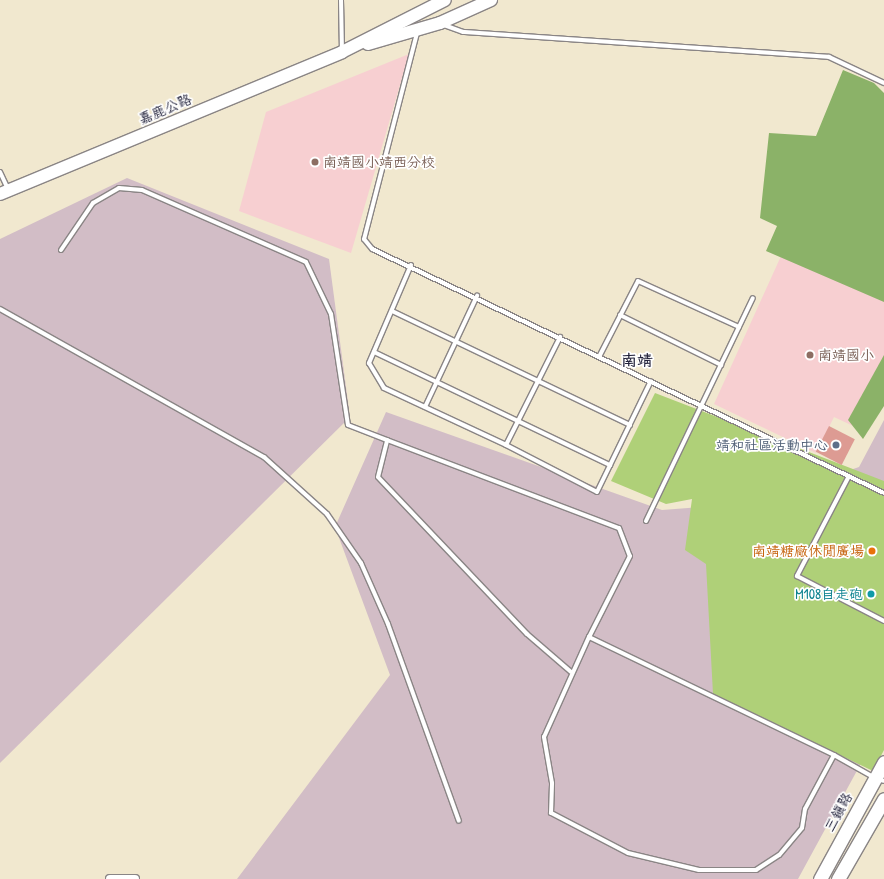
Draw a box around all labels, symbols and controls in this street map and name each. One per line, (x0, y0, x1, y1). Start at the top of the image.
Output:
street label: 嘉鹿公路 (136, 90, 194, 128)
place label: 南靖國小靖西分校 (323, 154, 435, 170)
marker: 南靖國小靖西分校 (310, 157, 320, 167)
place label: 南靖國小 (818, 347, 874, 363)
district label: 南靖 (621, 350, 653, 370)
marker: 南靖國小 (805, 350, 815, 360)
place label: 靖和社區活動中心 (716, 437, 828, 453)
marker: 靖和社區活動中心 (831, 440, 841, 450)
place label: 南靖糖廠休閒廣場 (752, 543, 864, 559)
marker: 南靖糖廠休閒廣場 (867, 546, 877, 556)
place label: M108自走砲 (795, 586, 863, 602)
marker: M108自走砲 (866, 589, 876, 599)
street label: 三鎮路 (820, 790, 856, 834)

